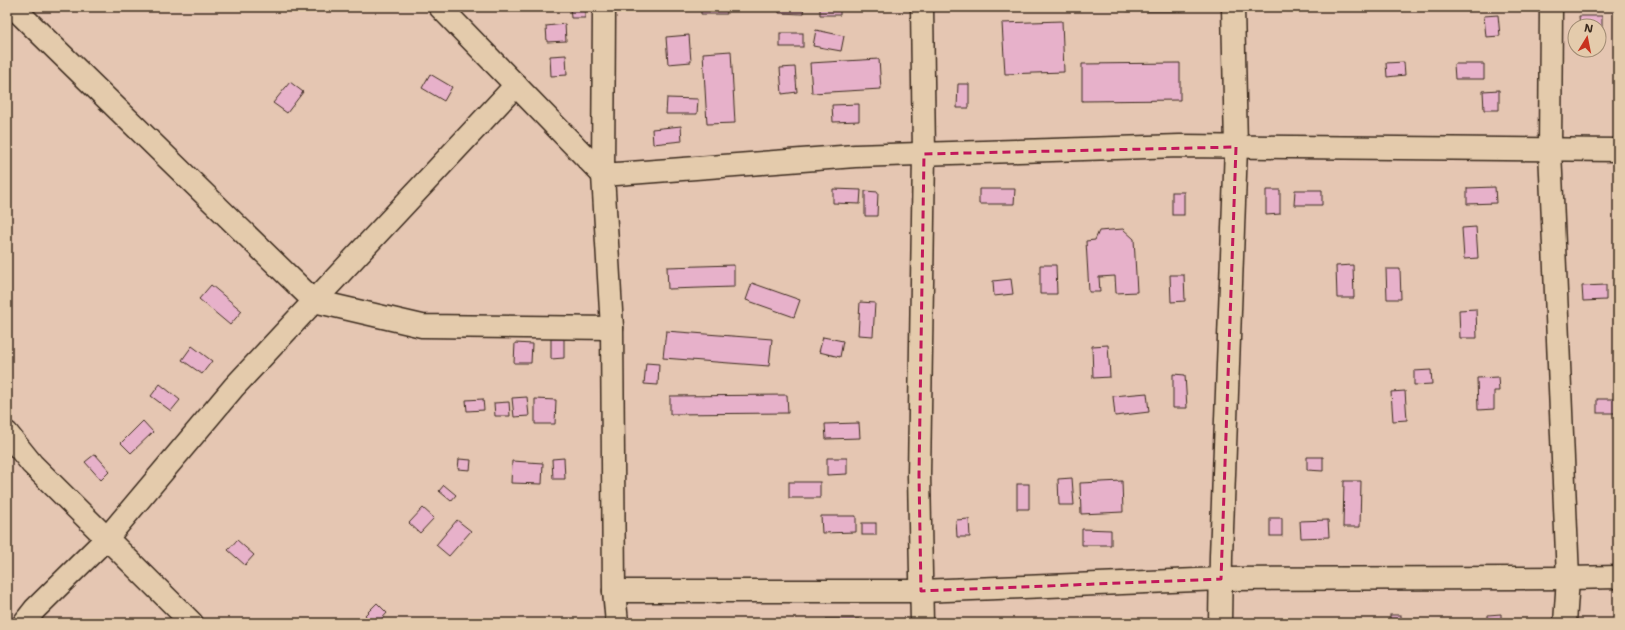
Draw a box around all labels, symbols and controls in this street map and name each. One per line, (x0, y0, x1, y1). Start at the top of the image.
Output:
north arrow (1567, 18, 1607, 58)
text: N (1583, 21, 1595, 37)

